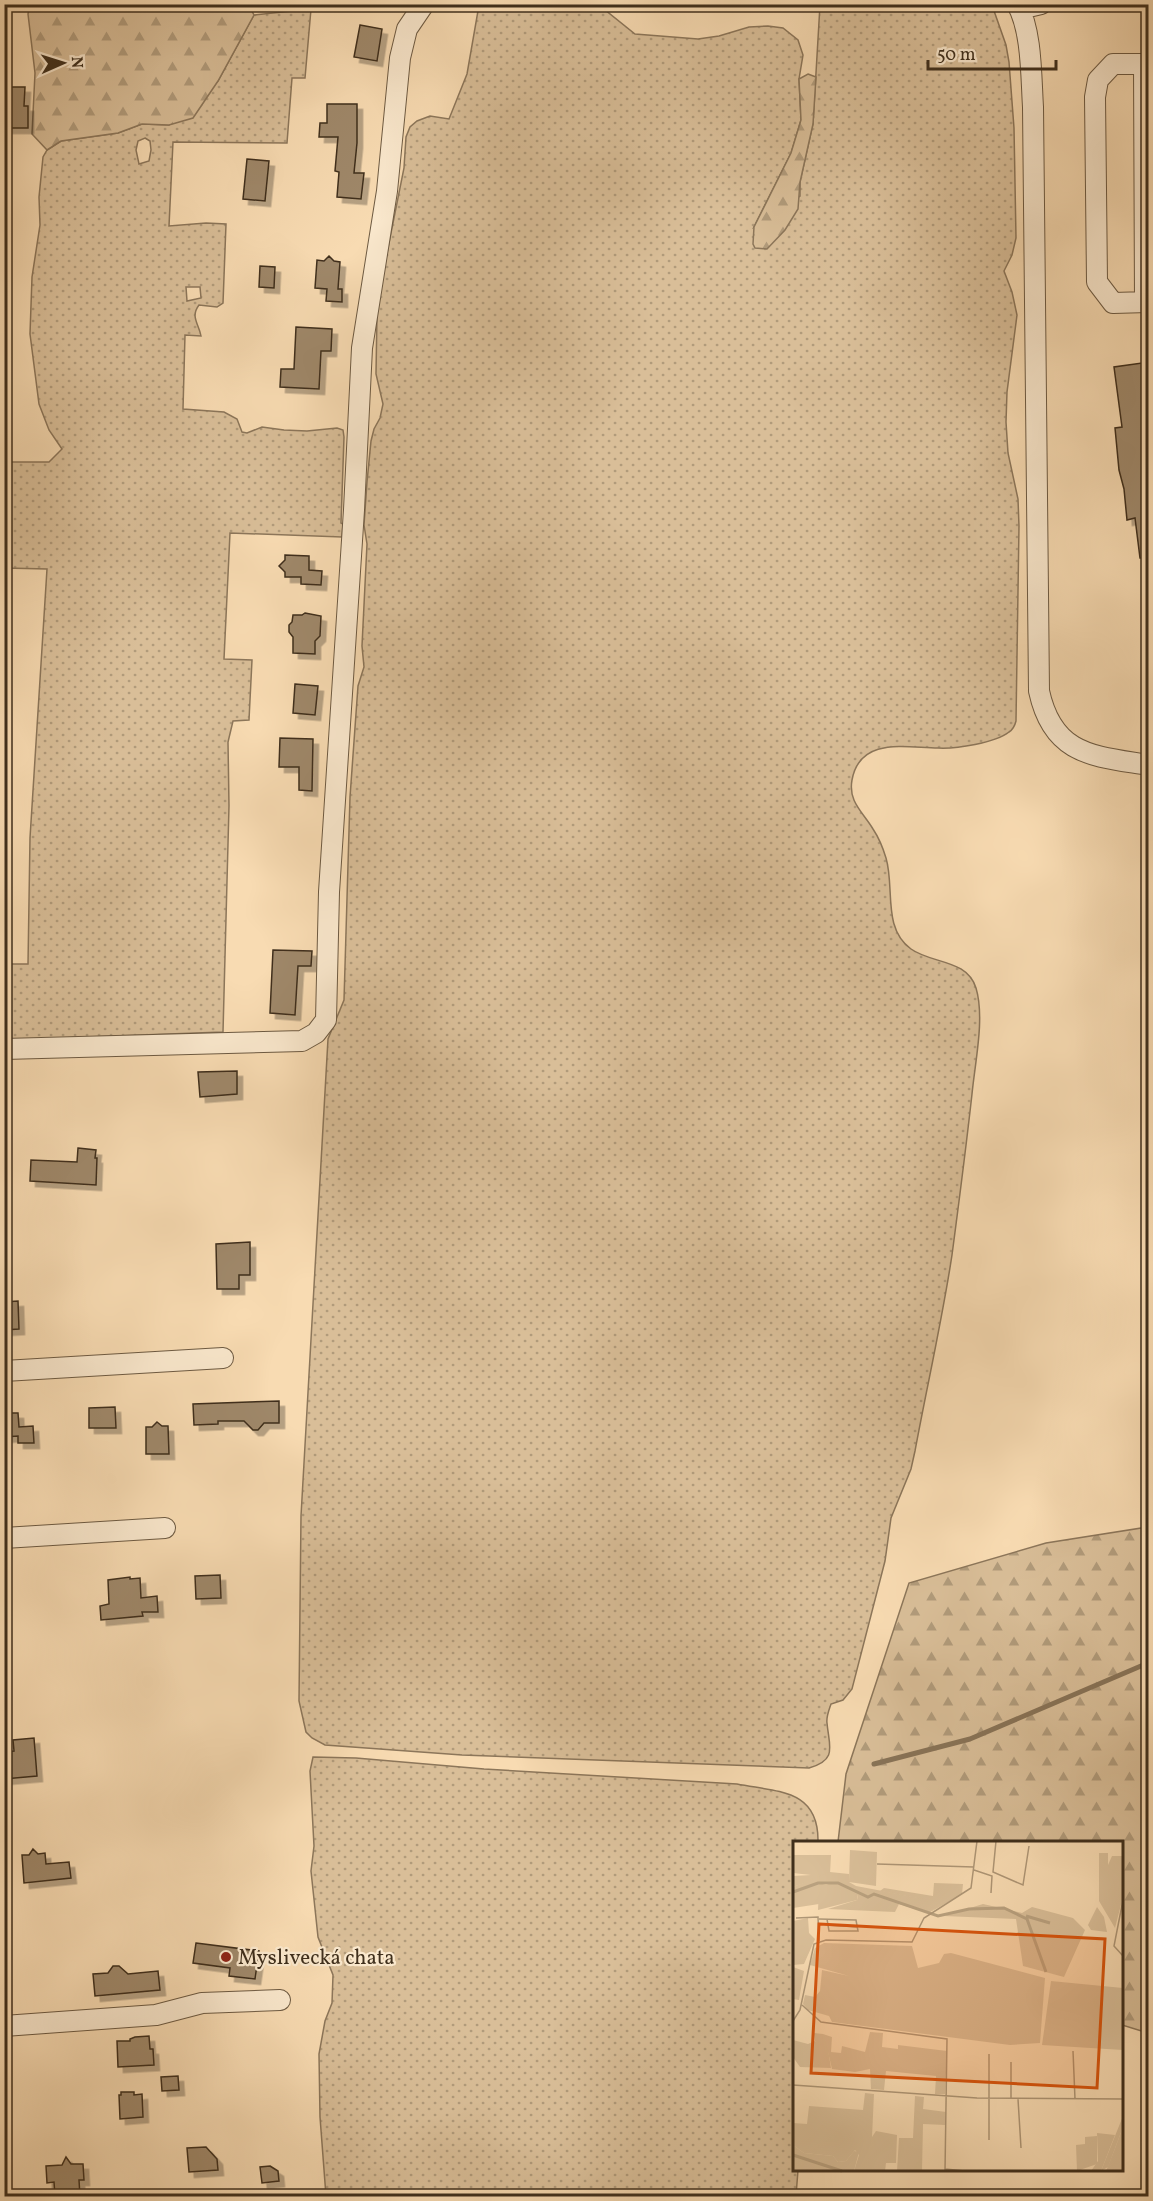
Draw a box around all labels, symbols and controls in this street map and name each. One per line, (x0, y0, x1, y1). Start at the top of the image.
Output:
north arrow (33, 33, 93, 93)
scale bar (928, 33, 1056, 71)
text: 50 m (937, 43, 976, 68)
text: N (65, 56, 87, 69)
inset map (793, 1841, 1123, 2171)
place label: Myslivecká chata (238, 1944, 395, 1973)
marker: Myslivecká chata (219, 1950, 233, 1964)

